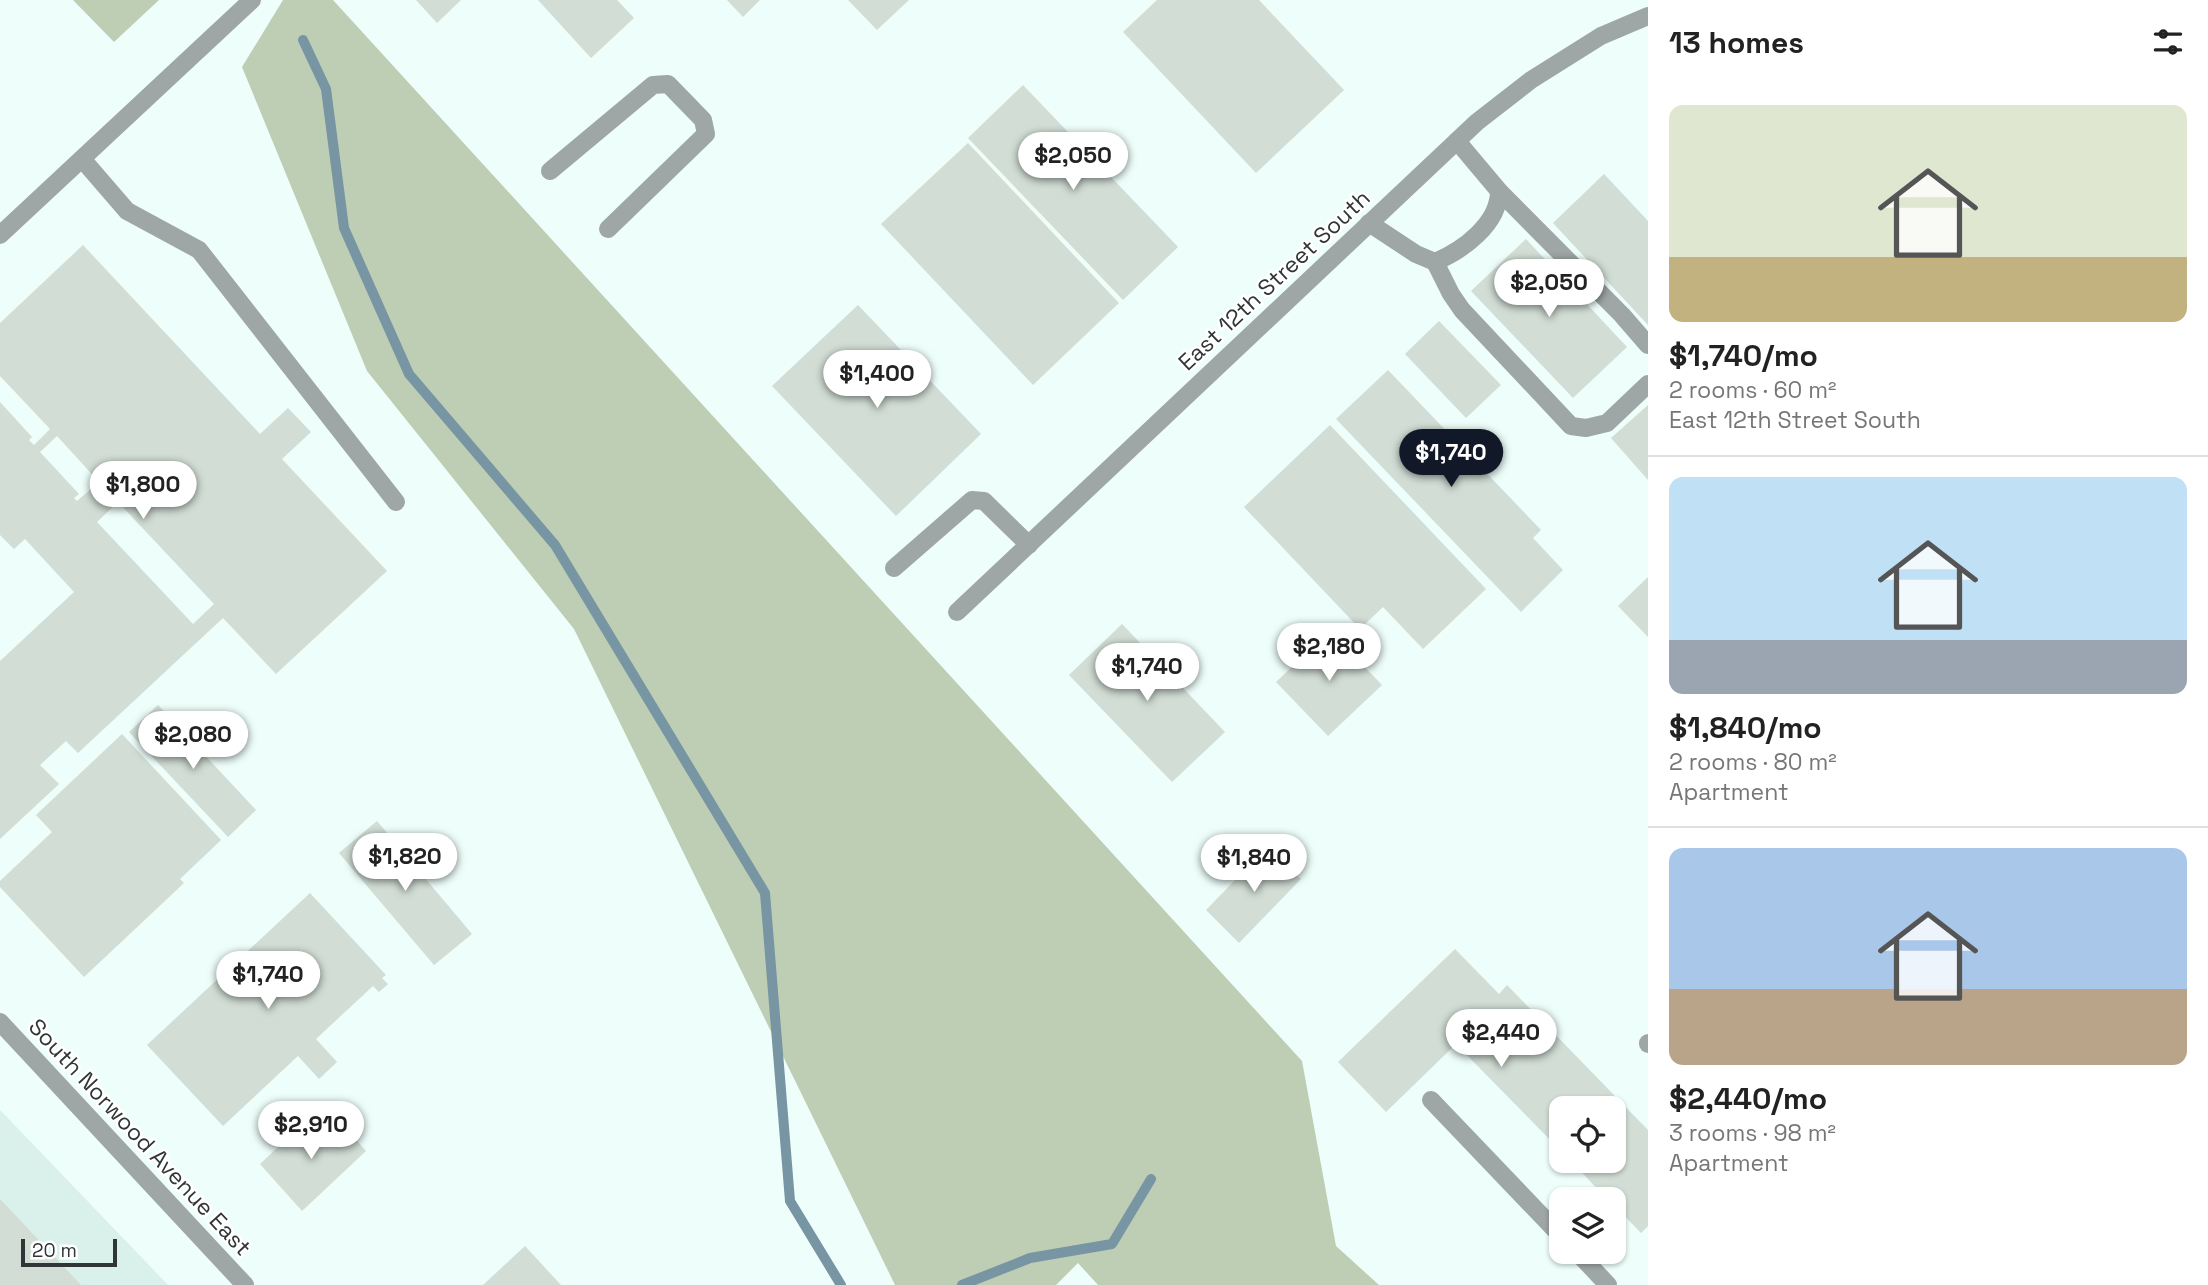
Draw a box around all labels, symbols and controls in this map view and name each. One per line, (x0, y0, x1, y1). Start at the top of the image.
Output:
text: 13 homes (1669, 23, 1804, 62)
icon: filters (2149, 23, 2187, 61)
pin: $2,050 (1016, 132, 1130, 192)
text: $2,050 (1034, 140, 1112, 170)
icon: home (1865, 150, 1991, 276)
street label: East 12th Street South (1172, 183, 1376, 377)
pin: $2,050 (1492, 260, 1606, 319)
text: $2,050 (1510, 267, 1588, 297)
text: $1,740/mo (1669, 336, 1818, 375)
pin: $1,400 (820, 350, 934, 410)
text: $1,400 (839, 358, 915, 388)
text: 2 rooms · 60 m² (1669, 375, 1836, 405)
text: East 12th Street South (1669, 405, 1921, 435)
pin: $1,740 (1394, 430, 1508, 489)
text: $1,740 (1415, 437, 1487, 467)
pin: $1,800 (86, 462, 200, 521)
text: $1,800 (106, 469, 180, 499)
icon: home (1865, 522, 1991, 648)
pin: $2,180 (1272, 624, 1386, 683)
text: $2,180 (1293, 631, 1365, 661)
pin: $1,740 (1090, 644, 1204, 703)
text: $1,740 (1111, 651, 1183, 681)
text: $1,840/mo (1669, 708, 1822, 747)
pin: $2,080 (136, 712, 250, 771)
text: $2,080 (154, 719, 232, 749)
text: 2 rooms · 80 m² (1669, 747, 1837, 777)
text: Apartment (1669, 777, 1789, 807)
pin: $1,820 (348, 834, 462, 893)
pin: $1,840 (1197, 834, 1311, 894)
text: $1,820 (368, 841, 442, 871)
text: $1,840 (1217, 842, 1291, 872)
icon: home (1865, 893, 1991, 1019)
pin: $1,740 (211, 951, 325, 1011)
text: $1,740 (232, 959, 304, 989)
pin: $2,440 (1444, 1010, 1558, 1069)
street label: South Norwood Avenue East (22, 1012, 258, 1262)
text: $2,440 (1462, 1017, 1540, 1047)
text: $2,440/mo (1669, 1079, 1827, 1118)
map controls (1549, 1096, 1626, 1264)
button: locate (1549, 1096, 1626, 1173)
pin: $2,910 (254, 1102, 368, 1161)
text: $2,910 (274, 1109, 348, 1139)
text: 3 rooms · 98 m² (1669, 1118, 1836, 1148)
text: Apartment (1669, 1148, 1789, 1178)
button: layers (1549, 1187, 1626, 1264)
scale bar (21, 1236, 117, 1268)
text: 20 m (32, 1238, 77, 1263)

